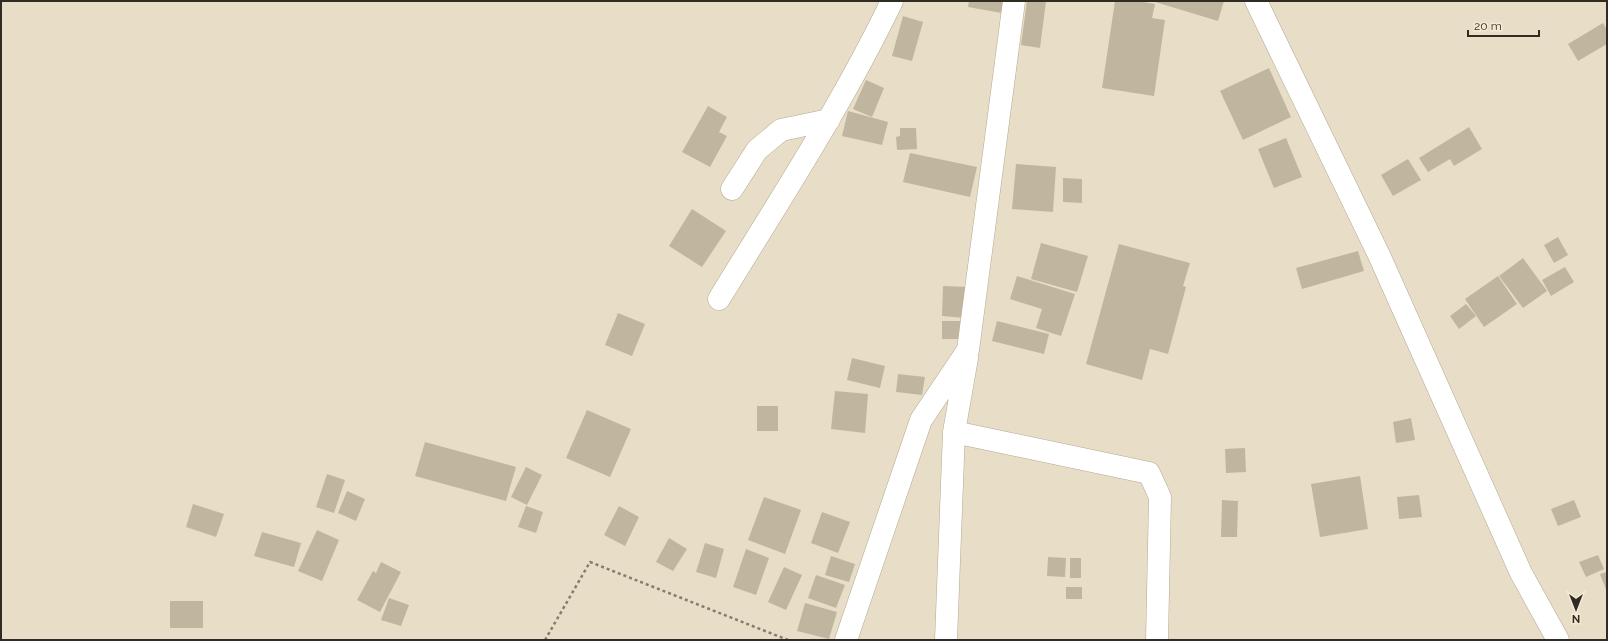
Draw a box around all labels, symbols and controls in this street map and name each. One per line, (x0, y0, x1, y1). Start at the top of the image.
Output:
scale bar (1468, 12, 1539, 38)
text: 20 m (1474, 19, 1502, 33)
north arrow (1556, 589, 1596, 629)
text: N (1572, 612, 1580, 625)

